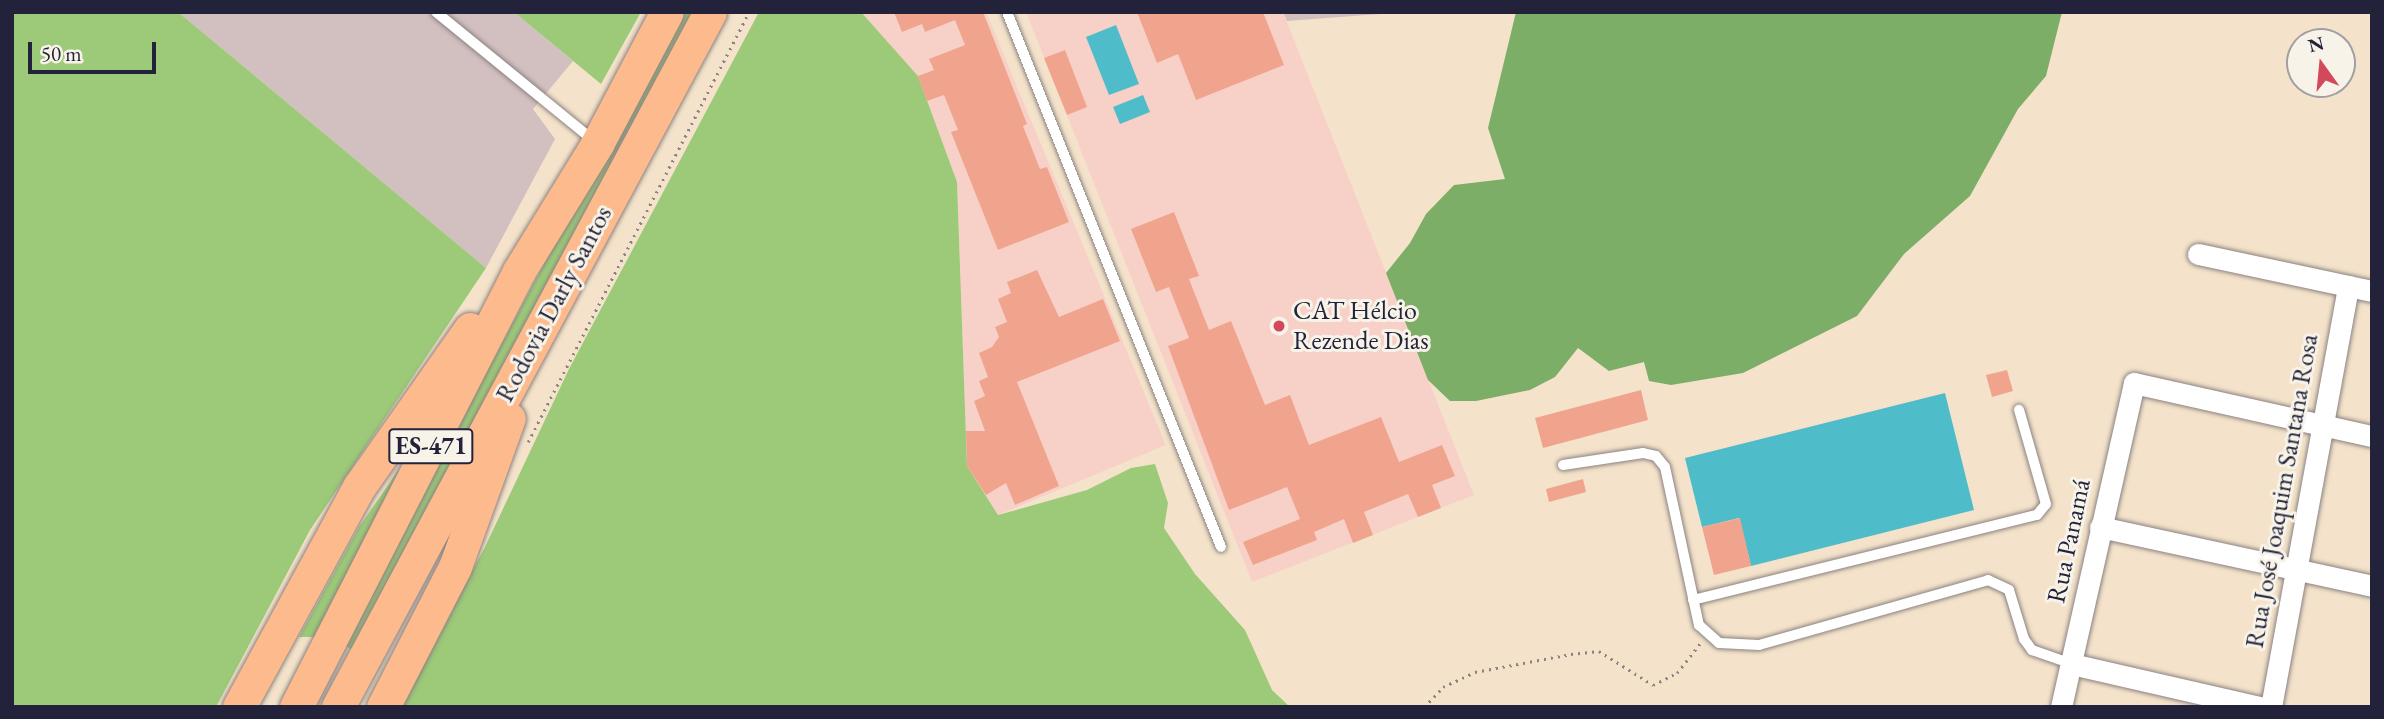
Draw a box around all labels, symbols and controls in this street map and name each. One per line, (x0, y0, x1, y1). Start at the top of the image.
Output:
scale bar (32, 28, 159, 72)
north arrow (2286, 28, 2356, 98)
text: N (2305, 30, 2327, 58)
text: 50 m (41, 40, 82, 67)
street label: Rodovia Darly Santos (489, 201, 619, 407)
place label: CAT Hélcio Rezende Dias (1293, 295, 1429, 356)
marker: CAT Hélcio Rezende Dias (1271, 318, 1287, 334)
street label: Rua José Joaquim Santana Rosa (2239, 332, 2325, 650)
road number: ES-471 (387, 426, 475, 466)
street label: Rua Panamá (2041, 476, 2097, 606)

